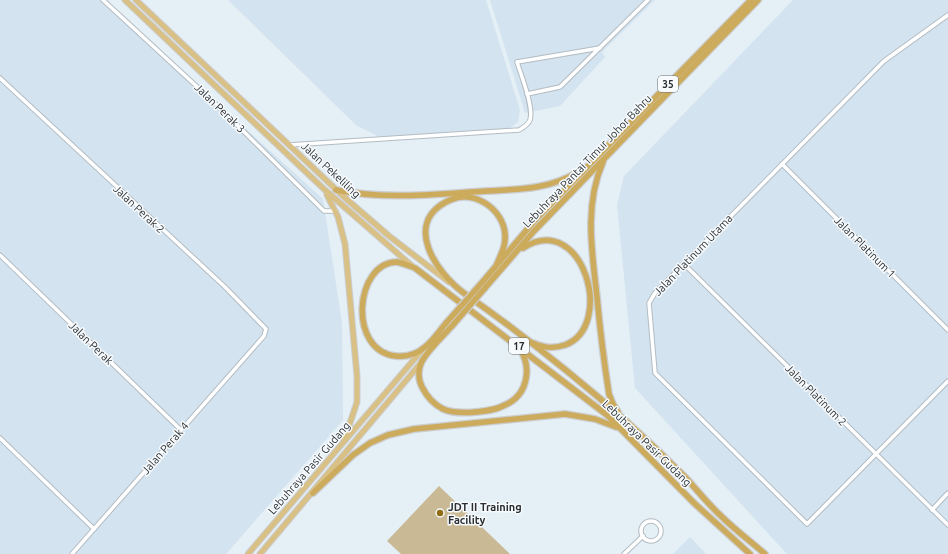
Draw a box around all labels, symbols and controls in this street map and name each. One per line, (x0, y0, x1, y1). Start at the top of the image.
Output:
road number: 35 (658, 76, 678, 92)
street label: Jalan Perak 3 (192, 81, 248, 135)
street label: Lebuhraya Pantai Timur Johor Bahru (520, 92, 654, 230)
street label: Jalan Pekeliling (299, 140, 363, 200)
street label: Jalan Perak 2 (111, 182, 167, 236)
street label: Jalan Platinum Utama (651, 212, 735, 298)
street label: Jalan Platinum 1 (832, 214, 898, 280)
street label: Jalan Perak (67, 319, 116, 367)
road number: 17 (509, 338, 529, 354)
street label: Jalan Platinum 2 (783, 362, 849, 428)
street label: Lebuhraya Pasir Gudang (600, 398, 694, 488)
street label: Lebuhraya Pasir Gudang (266, 419, 352, 517)
street label: Jalan Perak 4 (139, 420, 191, 476)
place label: JDT II Training Facility (448, 501, 522, 526)
marker: JDT II Training Facility (435, 508, 445, 518)

